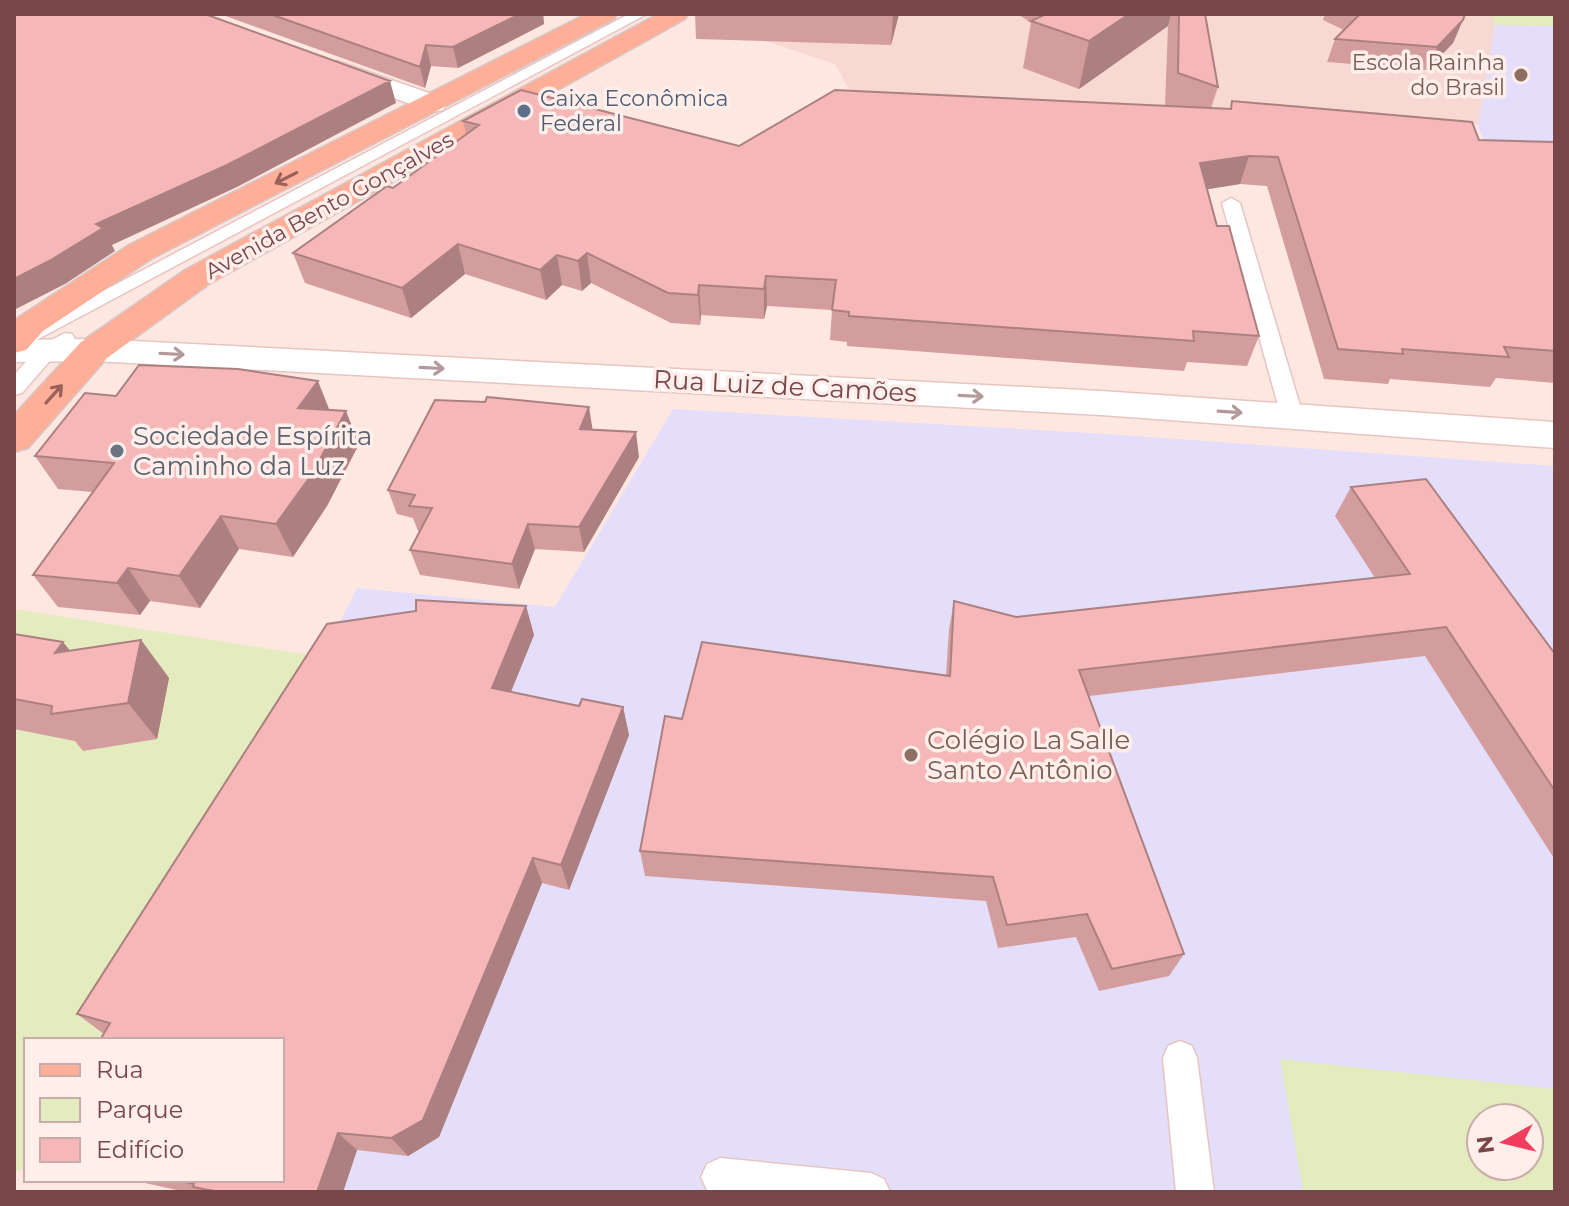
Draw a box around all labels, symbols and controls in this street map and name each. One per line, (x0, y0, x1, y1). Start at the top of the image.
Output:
place label: Escola Rainha do Brasil (1352, 49, 1505, 101)
marker: Escola Rainha do Brasil (1512, 66, 1530, 84)
place label: Caixa Econômica Federal (540, 85, 728, 137)
marker: Caixa Econômica Federal (515, 102, 533, 120)
street label: Avenida Bento Gonçalves (200, 126, 458, 285)
one-way arrow (275, 171, 299, 186)
one-way arrow (158, 347, 185, 362)
one-way arrow (418, 361, 445, 376)
street label: Rua Luiz de Camões (652, 363, 918, 409)
one-way arrow (44, 385, 62, 405)
one-way arrow (957, 389, 984, 404)
one-way arrow (1216, 405, 1243, 420)
place label: Sociedade Espírita Caminho da Luz (133, 420, 372, 482)
marker: Sociedade Espírita Caminho da Luz (108, 442, 126, 460)
place label: Colégio La Salle Santo Antônio (927, 724, 1130, 786)
marker: Colégio La Salle Santo Antônio (902, 746, 920, 764)
legend (24, 1038, 284, 1182)
text: Rua (96, 1055, 144, 1084)
text: Parque (96, 1095, 183, 1124)
north arrow (1465, 1102, 1545, 1182)
text: N (1471, 1134, 1500, 1155)
text: Edifício (96, 1135, 184, 1164)

